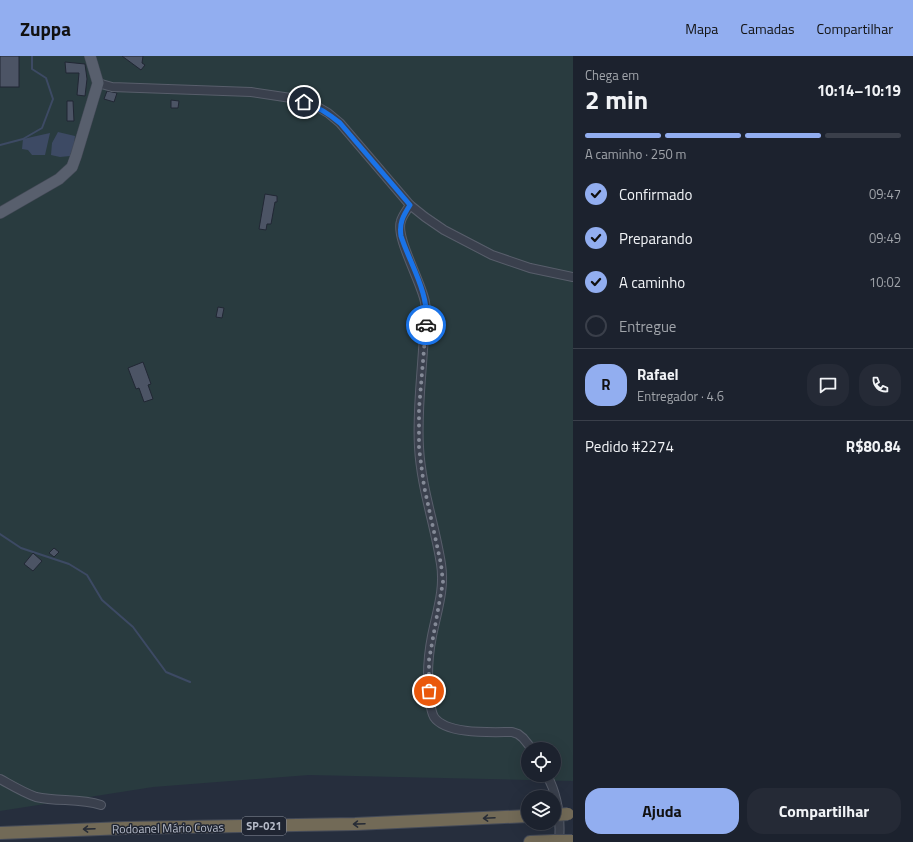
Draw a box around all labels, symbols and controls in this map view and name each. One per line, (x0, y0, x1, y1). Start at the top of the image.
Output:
text: Zuppa (20, 14, 71, 43)
text: Mapa (685, 18, 718, 39)
text: Camadas (740, 18, 795, 39)
text: Compartilhar (817, 18, 893, 39)
text: Chega em (585, 65, 639, 85)
text: 10:14–10:19 (817, 79, 901, 102)
text: 2 min (585, 80, 648, 119)
pin (287, 85, 321, 119)
icon: home (293, 91, 315, 113)
text: A caminho · 250 m (585, 144, 686, 164)
icon: check (585, 183, 607, 205)
text: Confirmado (619, 183, 692, 206)
text: 09:47 (869, 184, 901, 204)
icon: check (585, 227, 607, 249)
text: Preparando (619, 227, 693, 250)
text: 09:49 (869, 228, 901, 248)
icon: check (585, 271, 607, 293)
text: A caminho (619, 271, 685, 294)
text: 10:02 (869, 272, 901, 292)
courier (406, 305, 446, 345)
icon: car (415, 314, 437, 336)
text: Entregue (619, 315, 676, 338)
text: Rafael (637, 363, 679, 386)
button: chat (807, 364, 849, 406)
button: phone (859, 364, 901, 406)
text: R (601, 373, 611, 396)
text: Entregador · 4.6 (637, 386, 724, 406)
text: Pedido #2274 (585, 435, 674, 458)
text: R$80.84 (846, 435, 901, 458)
pin (412, 674, 446, 708)
icon: bag (418, 680, 440, 702)
map controls (521, 742, 561, 830)
button: locate (521, 742, 561, 782)
button: Ajuda (585, 788, 739, 834)
button: Compartilhar (747, 788, 901, 834)
button: layers (521, 790, 561, 830)
one-way arrow (483, 814, 496, 822)
road number: SP-021 (242, 817, 286, 835)
street label: Rodoanel Mário Covas (112, 818, 225, 838)
one-way arrow (353, 820, 366, 827)
one-way arrow (83, 826, 96, 833)

